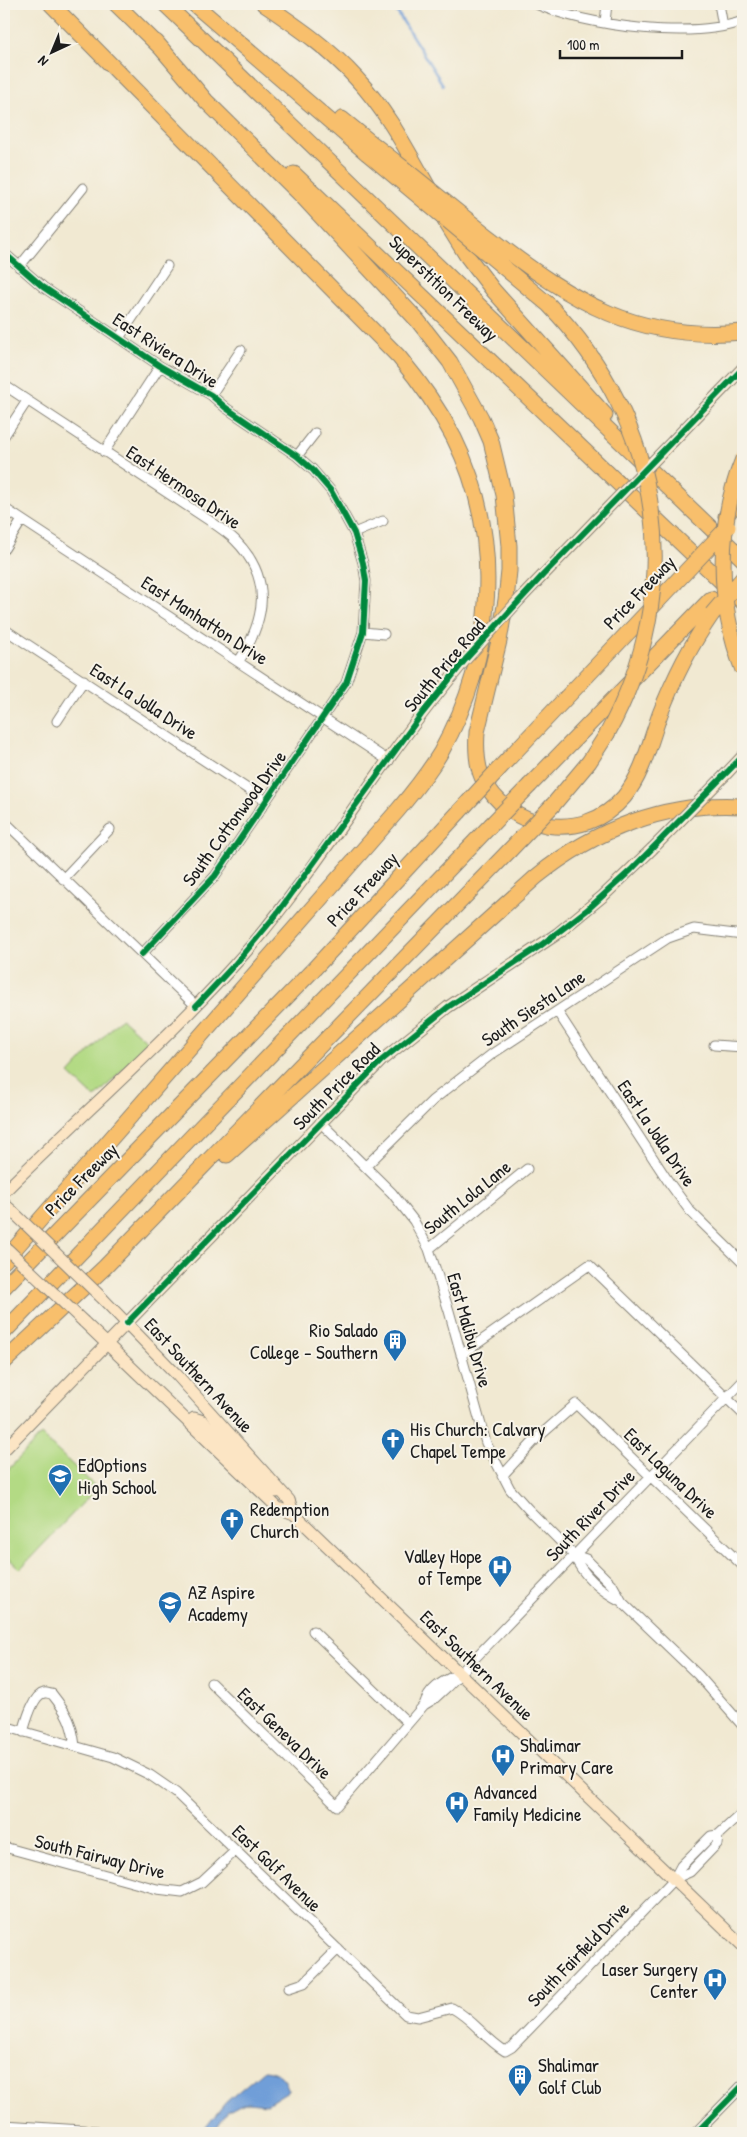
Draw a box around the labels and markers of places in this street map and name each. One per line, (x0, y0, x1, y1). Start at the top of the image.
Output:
place label: Rio Salado College - Southern (250, 1317, 378, 1365)
building icon: Rio Salado College - Southern (382, 1328, 408, 1362)
place label: His Church: Calvary Chapel Tempe (410, 1416, 546, 1464)
church icon: His Church: Calvary Chapel Tempe (380, 1427, 406, 1461)
place label: EdOptions High School (78, 1452, 157, 1500)
school or university icon: EdOptions High School (47, 1463, 73, 1497)
place label: Redemption Church (250, 1496, 329, 1544)
church icon: Redemption Church (219, 1507, 245, 1541)
place label: Valley Hope of Tempe (403, 1543, 482, 1591)
hospital icon: Valley Hope of Tempe (487, 1554, 513, 1588)
place label: AZ Aspire Academy (188, 1579, 256, 1627)
school or university icon: AZ Aspire Academy (157, 1590, 183, 1624)
place label: Shalimar Primary Care (520, 1732, 614, 1780)
hospital icon: Shalimar Primary Care (490, 1743, 516, 1777)
place label: Advanced Family Medicine (473, 1779, 582, 1827)
hospital icon: Advanced Family Medicine (444, 1790, 470, 1824)
place label: Laser Surgery Center (602, 1956, 699, 2004)
hospital icon: Laser Surgery Center (702, 1967, 728, 2001)
place label: Shalimar Golf Club (538, 2052, 602, 2100)
building icon: Shalimar Golf Club (507, 2063, 533, 2097)

